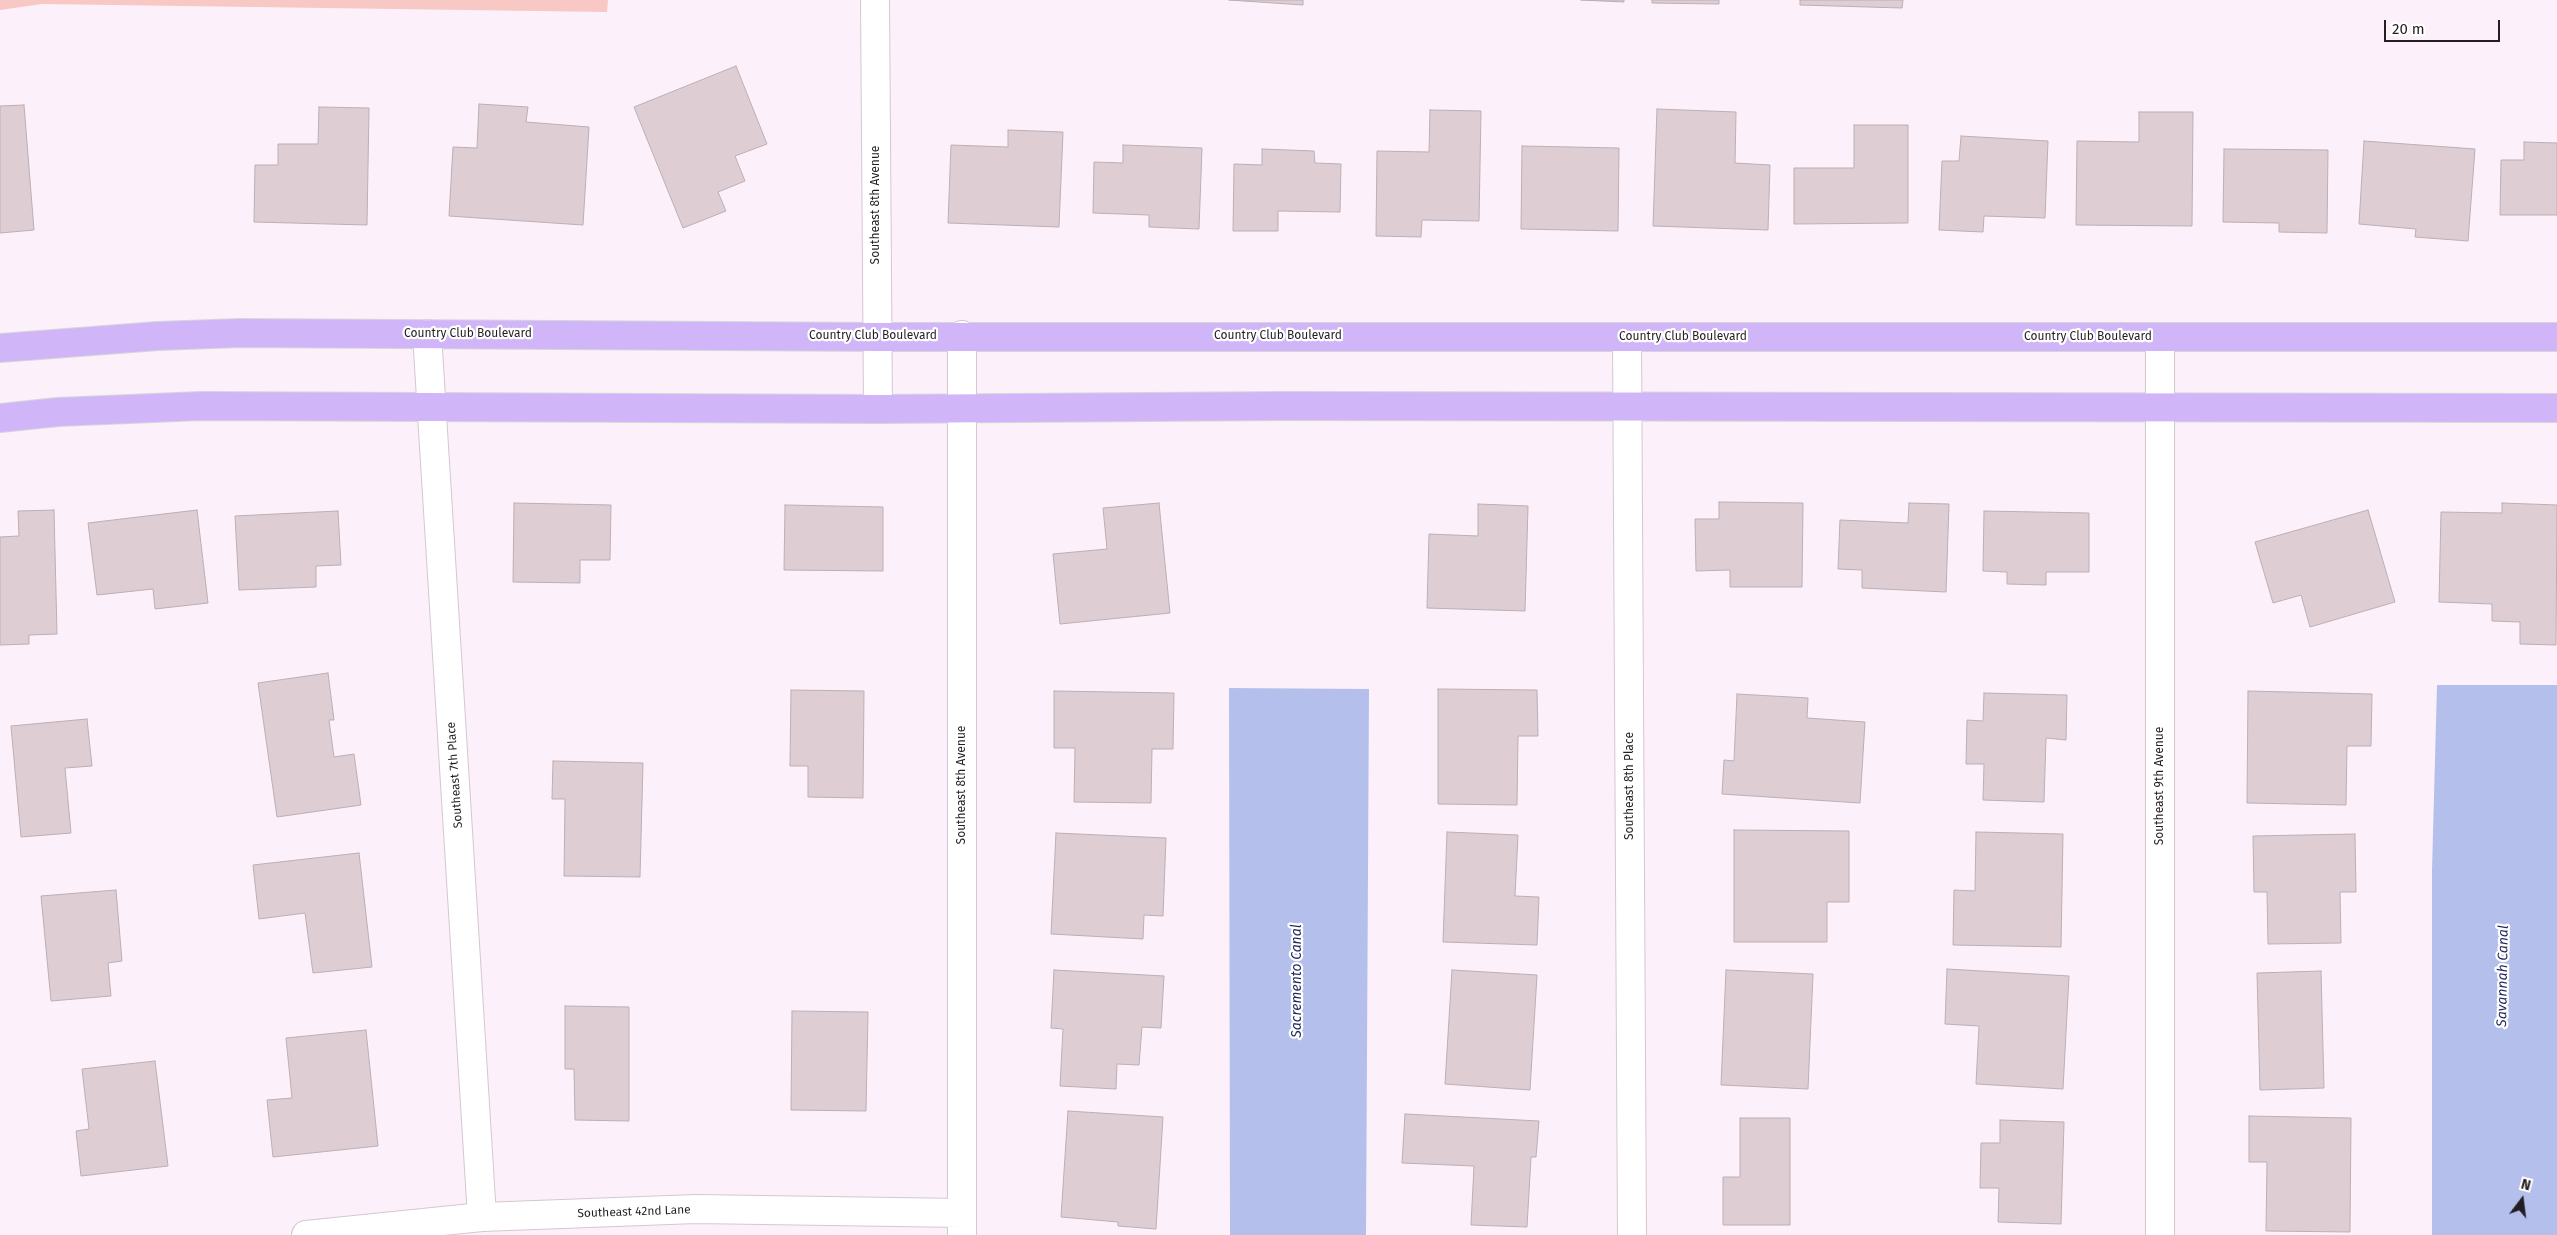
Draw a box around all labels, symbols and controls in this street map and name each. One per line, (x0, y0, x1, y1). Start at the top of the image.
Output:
scale bar (2387, 10, 2503, 42)
text: 20 m (2392, 20, 2425, 38)
street label: Southeast 8th Avenue (869, 146, 883, 264)
street label: Country Club Boulevard (404, 327, 532, 341)
street label: Country Club Boulevard (809, 329, 937, 343)
street label: Country Club Boulevard (1214, 329, 1342, 343)
street label: Country Club Boulevard (1619, 330, 1747, 344)
street label: Country Club Boulevard (2024, 330, 2152, 344)
street label: Southeast 7th Place (444, 721, 466, 829)
street label: Southeast 8th Avenue (955, 726, 969, 844)
street label: Southeast 9th Avenue (2153, 727, 2167, 845)
street label: Southeast 8th Place (1623, 732, 1637, 840)
water label: Sacremento Canal (1289, 924, 1305, 1038)
water label: Savannah Canal (2494, 925, 2512, 1027)
north arrow (2497, 1175, 2547, 1225)
text: N (2519, 1176, 2533, 1194)
street label: Southeast 42nd Lane (577, 1203, 691, 1221)

